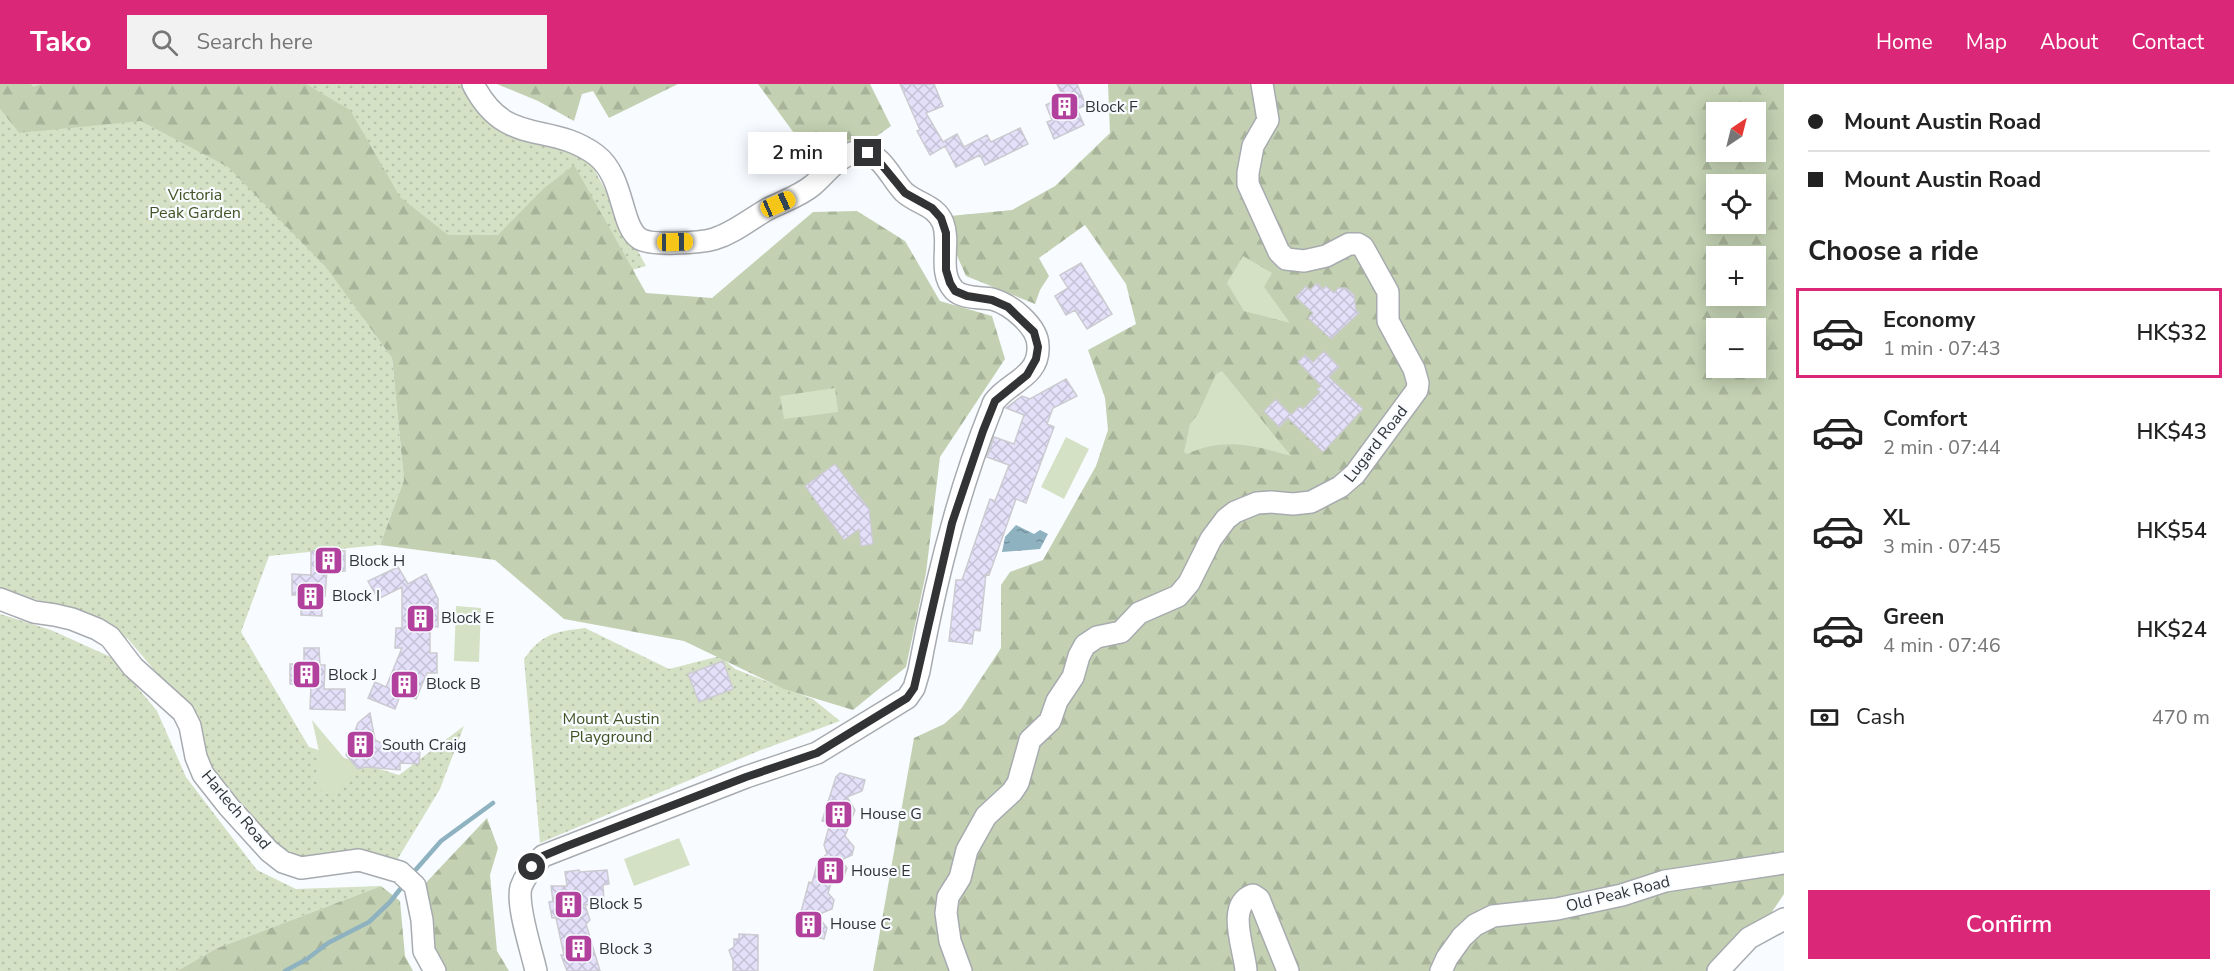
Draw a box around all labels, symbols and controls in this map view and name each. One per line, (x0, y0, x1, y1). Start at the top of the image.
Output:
search box (127, 15, 547, 69)
text: Tako (30, 23, 91, 61)
icon: search (148, 26, 181, 59)
text: Search here (196, 27, 313, 57)
text: Home (1876, 28, 1933, 56)
text: Map (1966, 28, 2007, 56)
text: About (2040, 28, 2098, 56)
text: Contact (2131, 28, 2204, 56)
building icon: Block F (1048, 91, 1080, 123)
place label: Block F (1085, 96, 1138, 118)
north arrow (1706, 102, 1766, 162)
map controls (1706, 102, 1766, 378)
text: Mount Austin Road (1844, 107, 2041, 137)
callout: 2 min (748, 132, 847, 174)
text: 2 min (772, 139, 823, 166)
route end (854, 139, 881, 166)
text: Mount Austin Road (1844, 165, 2041, 195)
button: locate (1706, 174, 1766, 234)
park label: Victoria Peak Garden (149, 184, 241, 224)
car (758, 188, 798, 220)
car (657, 233, 693, 251)
text: Choose a ride (1808, 233, 1979, 270)
button: + (1706, 246, 1766, 306)
text: Economy (1883, 305, 1975, 335)
icon: car (1811, 306, 1865, 360)
button: − (1706, 318, 1766, 378)
text: HK$32 (2136, 318, 2207, 348)
text: 1 min · 07:43 (1883, 335, 2001, 362)
street label: Lugard Road (1339, 401, 1413, 487)
text: Comfort (1883, 404, 1967, 434)
icon: car (1811, 405, 1865, 459)
text: HK$43 (2136, 417, 2207, 447)
text: 2 min · 07:44 (1883, 434, 2001, 461)
text: XL (1883, 503, 1910, 533)
icon: car (1811, 504, 1865, 558)
text: HK$54 (2136, 516, 2207, 546)
text: 3 min · 07:45 (1883, 533, 2001, 560)
building icon: Block H (312, 545, 344, 577)
place label: Block H (349, 550, 405, 572)
building icon: Block I (295, 580, 327, 612)
place label: Block I (332, 585, 380, 607)
building icon: Block E (404, 602, 436, 634)
text: Green (1883, 602, 1944, 632)
icon: car (1811, 603, 1865, 657)
place label: Block E (441, 607, 494, 629)
text: HK$24 (2136, 615, 2207, 645)
text: 4 min · 07:46 (1883, 632, 2001, 659)
building icon: Block J (291, 659, 323, 691)
place label: Block J (328, 664, 377, 686)
building icon: Block B (389, 668, 421, 700)
place label: Block B (426, 673, 481, 695)
icon: cash (1808, 701, 1841, 734)
text: Cash (1856, 702, 1905, 732)
text: 470 m (2152, 704, 2210, 731)
park label: Mount Austin Playground (562, 708, 660, 748)
building icon: South Craig (345, 729, 377, 761)
place label: South Craig (382, 734, 467, 756)
street label: Harlech Road (196, 766, 276, 854)
building icon: House G (823, 798, 855, 830)
place label: House G (860, 803, 922, 825)
route start (518, 853, 545, 880)
building icon: House E (814, 855, 846, 887)
place label: House E (851, 860, 911, 882)
street label: Old Peak Road (1564, 870, 1672, 918)
building icon: Block 5 (552, 888, 584, 920)
button: Confirm (1808, 890, 2210, 959)
place label: Block 5 (589, 893, 643, 915)
building icon: House C (793, 908, 825, 940)
place label: House C (830, 913, 891, 935)
building icon: Block 3 (562, 933, 594, 965)
place label: Block 3 (599, 938, 653, 960)

